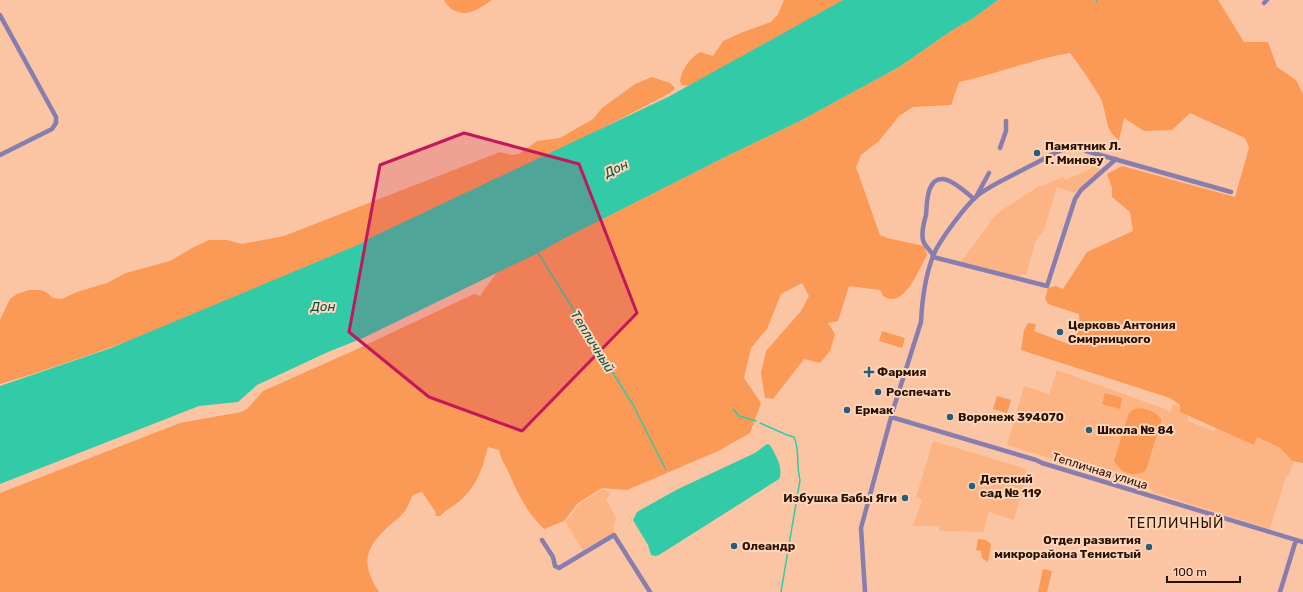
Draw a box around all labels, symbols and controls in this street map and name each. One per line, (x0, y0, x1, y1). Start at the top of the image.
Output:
place label: Памятник Л. Г. Минову (1045, 139, 1121, 167)
marker: Памятник Л. Г. Минову (1032, 148, 1042, 158)
water label: Дон (601, 156, 631, 181)
water label: Дон (310, 299, 335, 314)
water label: Тепличный (568, 308, 618, 375)
place label: Церковь Антония Смирницкого (1068, 318, 1176, 346)
marker: Церковь Антония Смирницкого (1055, 327, 1065, 337)
place label: Фармия (877, 365, 926, 379)
marker: Фармия (864, 367, 874, 377)
place label: Роспечать (886, 385, 951, 399)
marker: Роспечать (873, 387, 883, 397)
place label: Ермак (855, 403, 894, 417)
marker: Ермак (842, 405, 852, 415)
place label: Воронеж 394070 (958, 410, 1064, 424)
marker: Воронеж 394070 (945, 412, 955, 422)
place label: Школа № 84 (1097, 423, 1174, 437)
marker: Школа № 84 (1084, 425, 1094, 435)
street label: Тепличная улица (1050, 450, 1150, 492)
place label: Детский сад № 119 (980, 472, 1042, 500)
marker: Детский сад № 119 (967, 481, 977, 491)
place label: Избушка Бабы Яги (783, 491, 897, 505)
marker: Избушка Бабы Яги (900, 493, 910, 503)
district label: ТЕПЛИЧНЫЙ (1128, 514, 1224, 532)
place label: Отдел развития микрорайона Тенистый (994, 533, 1141, 561)
place label: Олеандр (742, 539, 796, 553)
marker: Олеандр (729, 541, 739, 551)
marker: Отдел развития микрорайона Тенистый (1144, 542, 1154, 552)
scale bar (1167, 558, 1240, 584)
text: 100 m (1173, 565, 1207, 579)

